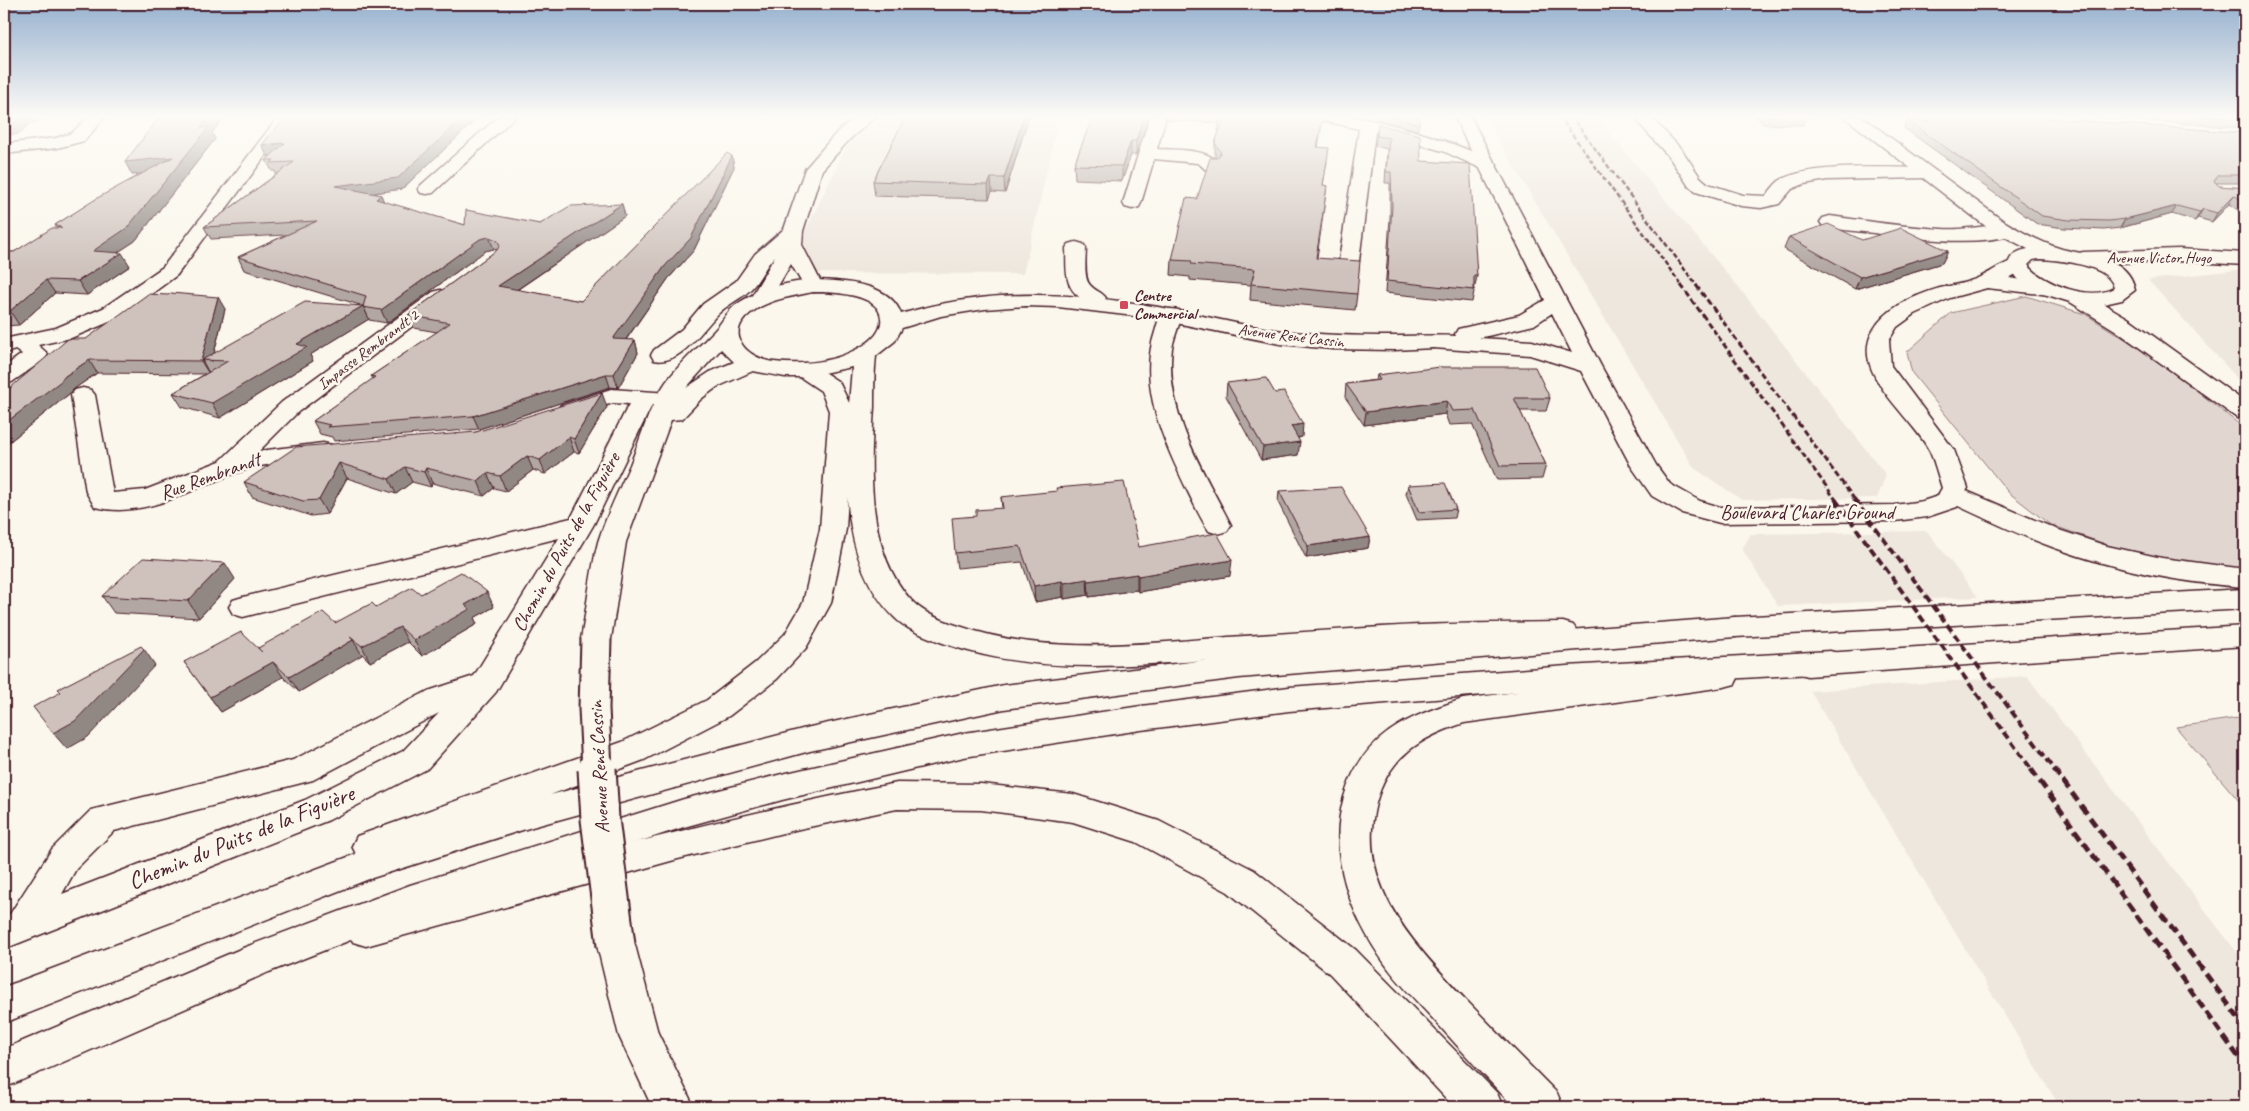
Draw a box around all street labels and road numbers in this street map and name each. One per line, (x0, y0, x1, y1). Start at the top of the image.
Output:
street label: Avenue Victor Hugo (2107, 248, 2212, 268)
street label: Impasse Rembrandt 2 (314, 304, 424, 394)
street label: Avenue René Cassin (1237, 320, 1346, 352)
street label: Rue Rembrandt (157, 445, 267, 506)
street label: Chemin du Puits de la Figuière (506, 447, 626, 636)
street label: Boulevard Charles Ground (1720, 500, 1897, 525)
street label: Avenue René Cassin (583, 699, 615, 834)
street label: Chemin du Puits de la Figuière (124, 777, 360, 896)

